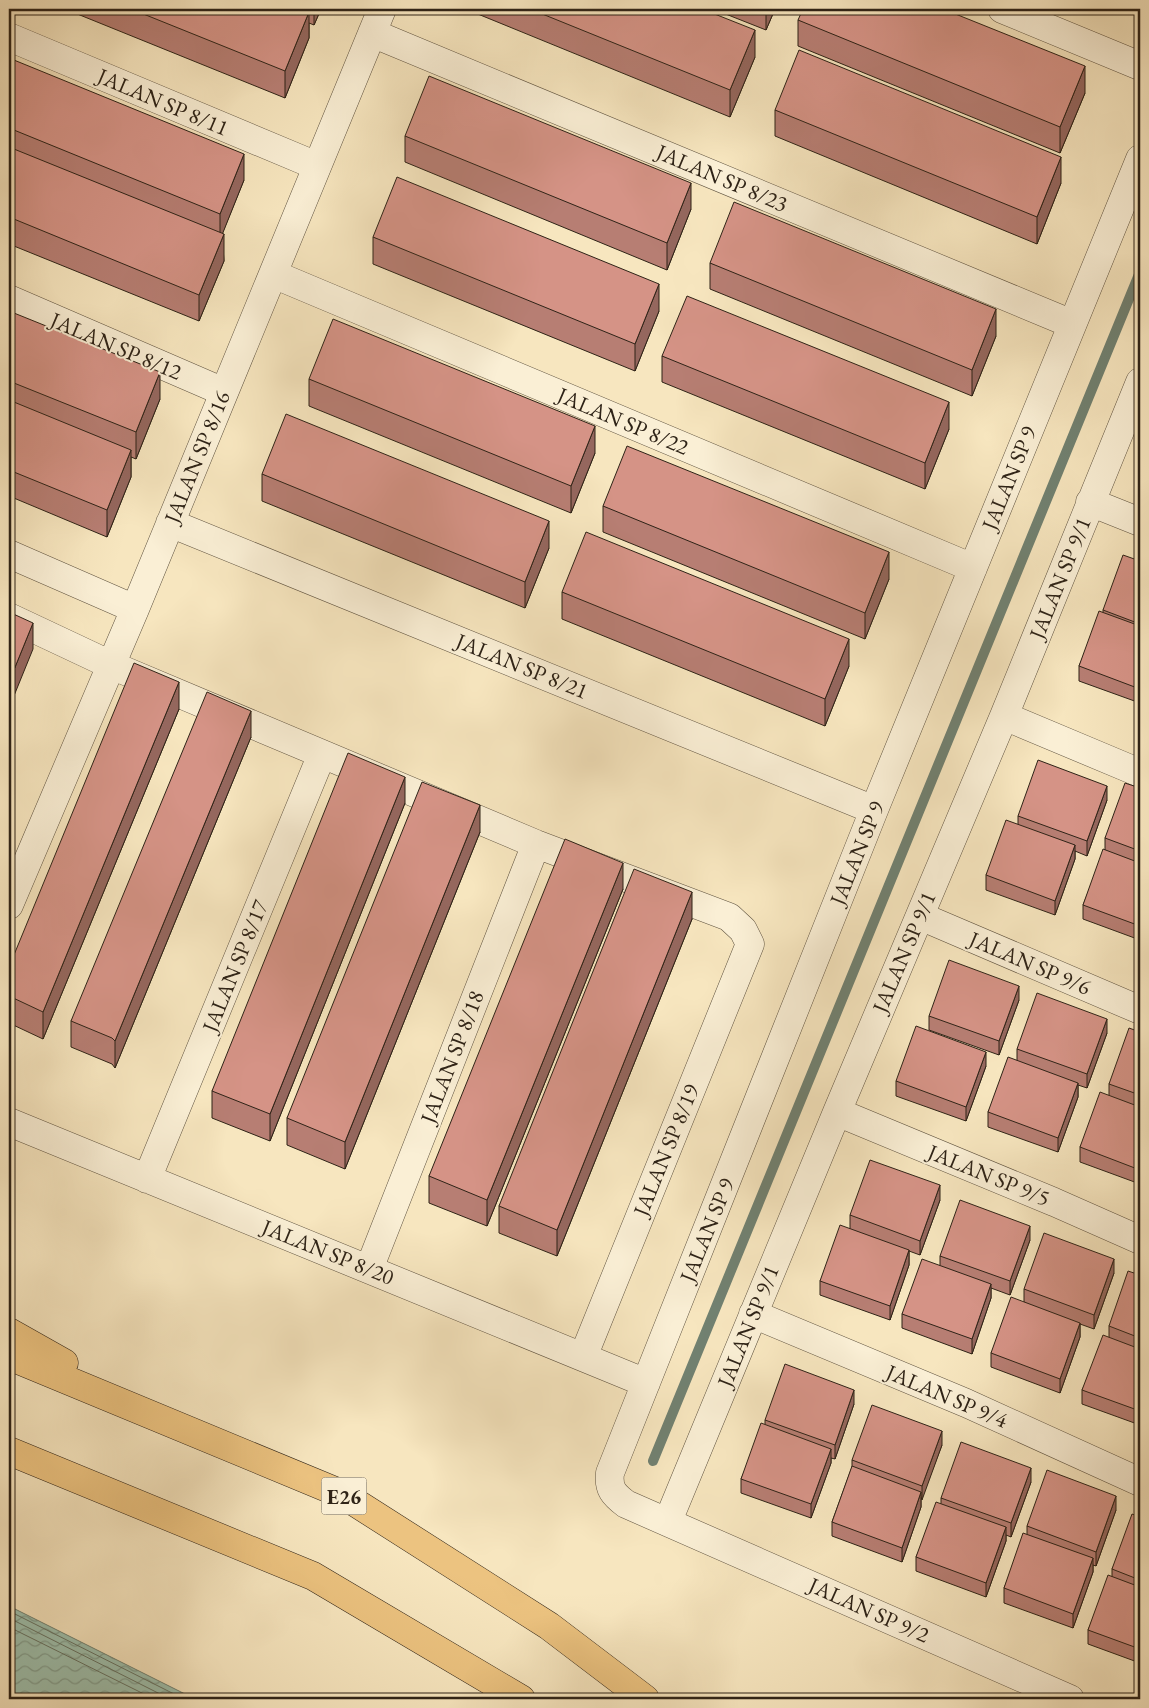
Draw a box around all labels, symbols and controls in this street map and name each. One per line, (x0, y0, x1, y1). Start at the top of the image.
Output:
street label: JALAN SP 8/11 (91, 61, 233, 143)
street label: JALAN SP 8/23 (650, 137, 792, 219)
street label: JALAN SP 8/12 (44, 305, 186, 387)
street label: JALAN SP 8/22 (551, 380, 693, 462)
street label: JALAN SP 8/16 (157, 386, 237, 529)
street label: JALAN SP 9 (974, 421, 1043, 536)
street label: JALAN SP 9/1 (1022, 513, 1098, 645)
street label: JALAN SP 8/21 (450, 626, 592, 706)
street label: JALAN SP 9 (822, 796, 891, 911)
street label: JALAN SP 9/1 (865, 887, 943, 1019)
street label: JALAN SP 8/17 (195, 895, 275, 1038)
street label: JALAN SP 9/6 (963, 924, 1096, 1002)
street label: JALAN SP 8/18 (413, 987, 491, 1129)
street label: JALAN SP 8/19 (626, 1079, 706, 1222)
street label: JALAN SP 9/5 (922, 1137, 1054, 1213)
street label: JALAN SP 9 (672, 1173, 741, 1288)
street label: JALAN SP 8/20 (256, 1212, 399, 1292)
street label: JALAN SP 9/1 (710, 1261, 786, 1393)
street label: JALAN SP 9/4 (880, 1357, 1013, 1435)
road number: E26 (322, 1478, 366, 1514)
street label: JALAN SP 9/2 (802, 1570, 934, 1650)

